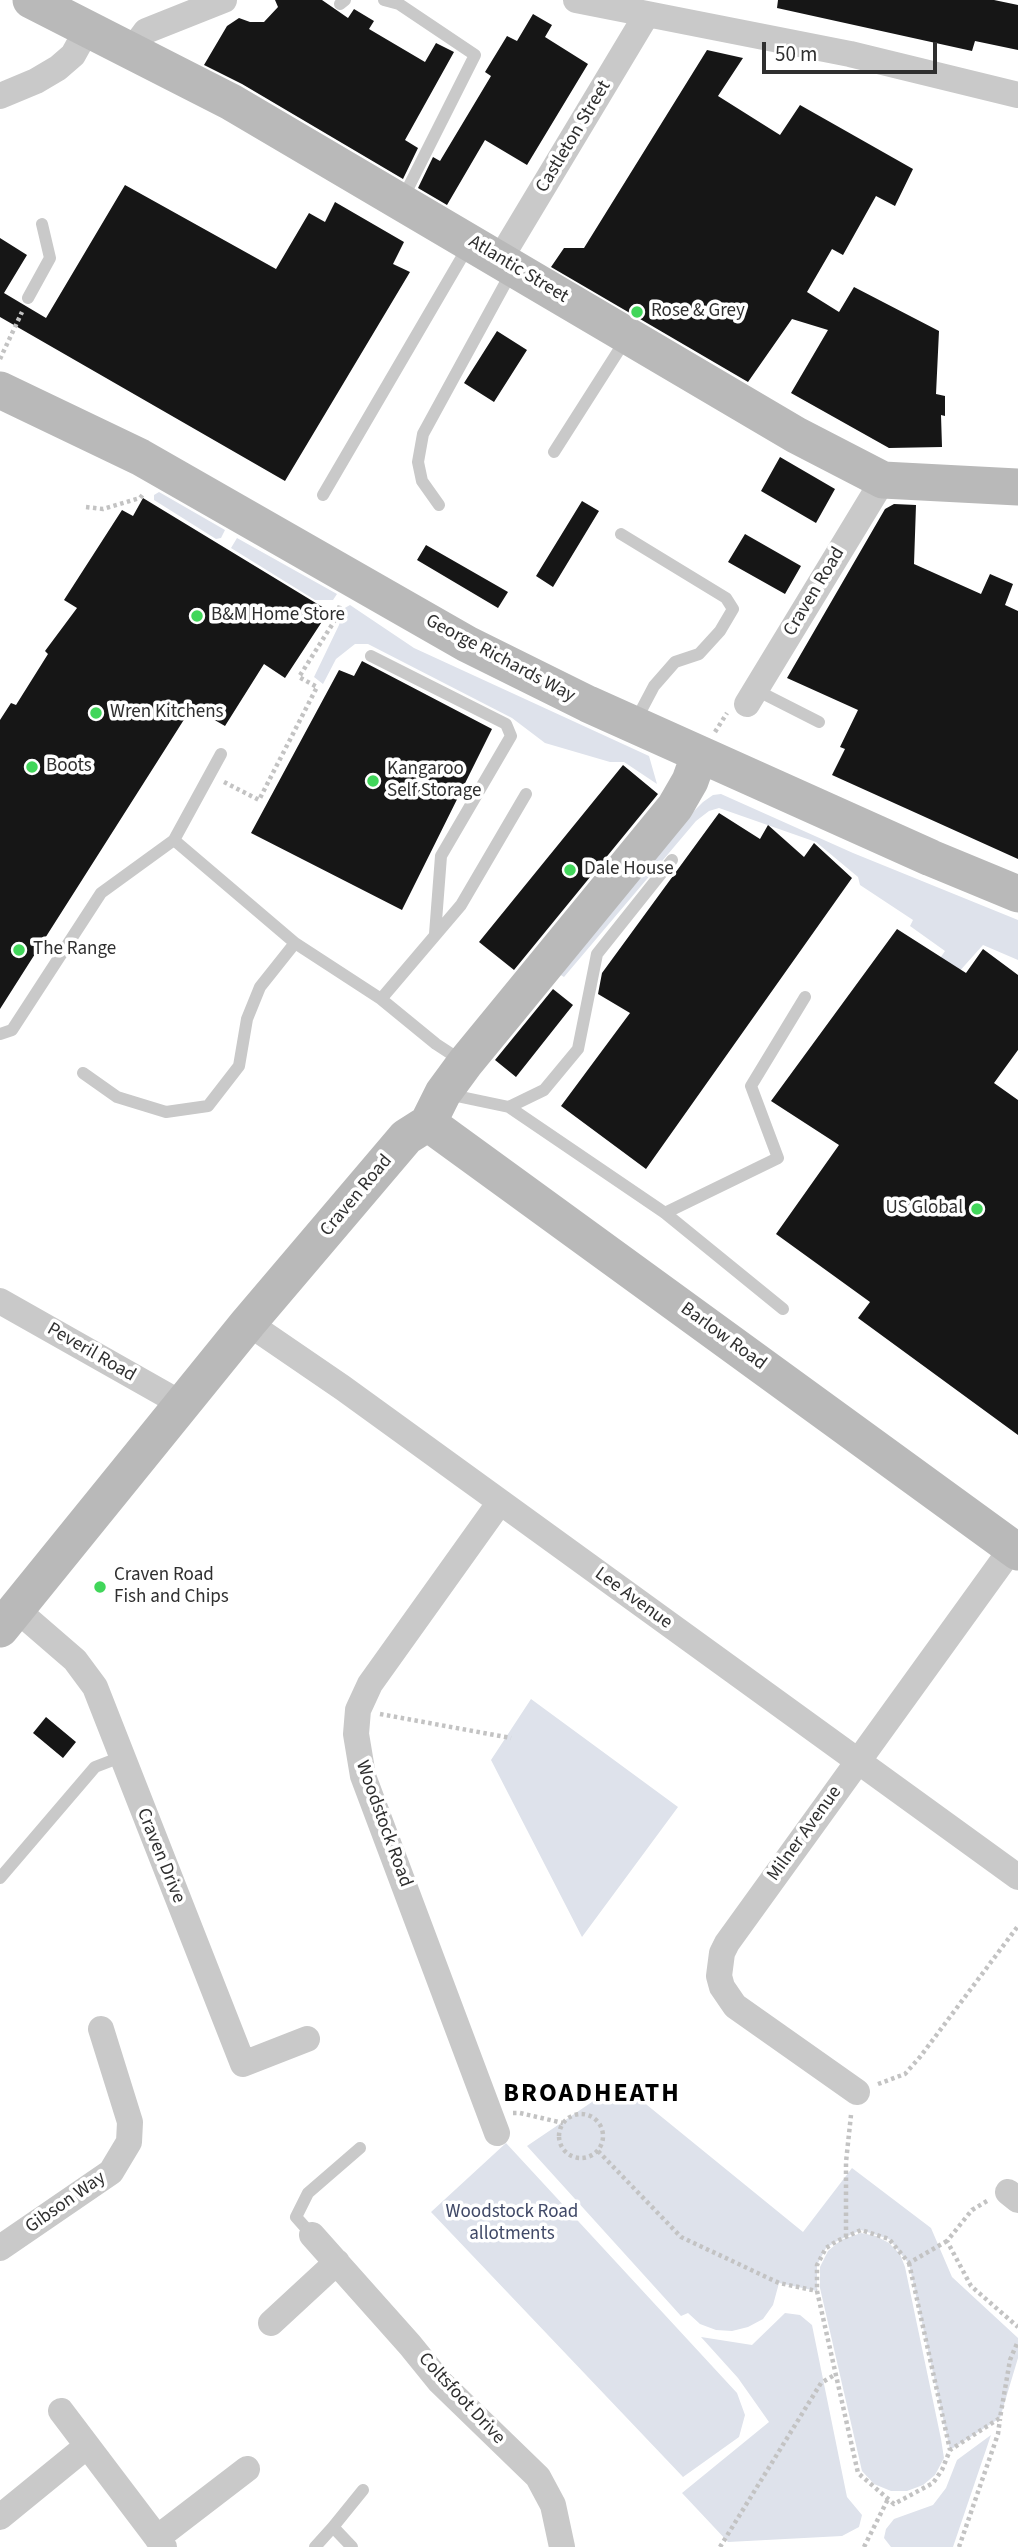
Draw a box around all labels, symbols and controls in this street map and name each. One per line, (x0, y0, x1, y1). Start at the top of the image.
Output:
scale bar (766, 28, 941, 72)
text: 50 m (775, 39, 817, 69)
street label: Castleton Street (532, 77, 616, 197)
street label: Atlantic Street (464, 231, 572, 309)
place label: Rose & Grey (651, 301, 745, 323)
marker: Rose & Grey (629, 304, 645, 320)
street label: Craven Road (780, 543, 850, 641)
place label: B&M Home Store (211, 605, 345, 627)
marker: B&M Home Store (189, 608, 205, 624)
street label: George Richards Way (421, 610, 579, 708)
place label: Wren Kitchens (110, 702, 224, 724)
marker: Wren Kitchens (88, 705, 104, 721)
place label: Boots (46, 756, 92, 778)
marker: Boots (24, 759, 40, 775)
place label: Kangaroo Self Storage (387, 759, 481, 803)
marker: Kangaroo Self Storage (365, 773, 381, 789)
place label: Dale House (584, 859, 674, 881)
marker: Dale House (562, 862, 578, 878)
place label: The Range (33, 939, 116, 961)
marker: The Range (11, 942, 27, 958)
street label: Craven Road (316, 1150, 398, 1242)
place label: US Global (885, 1198, 963, 1220)
marker: US Global (969, 1201, 985, 1217)
street label: Barlow Road (676, 1298, 770, 1376)
street label: Peveril Road (43, 1318, 139, 1388)
street label: Lee Avenue (590, 1563, 676, 1635)
place label: Craven Road Fish and Chips (114, 1565, 229, 1609)
marker: Craven Road Fish and Chips (92, 1579, 108, 1595)
street label: Woodstock Road (350, 1758, 416, 1890)
street label: Milner Avenue (763, 1782, 847, 1886)
street label: Craven Drive (131, 1805, 189, 1907)
district label: BROADHEATH (505, 2079, 679, 2111)
street label: Gibson Way (22, 2167, 110, 2239)
park label: Woodstock Road allotments (446, 2202, 578, 2246)
street label: Coltsfoot Drive (413, 2348, 509, 2450)

